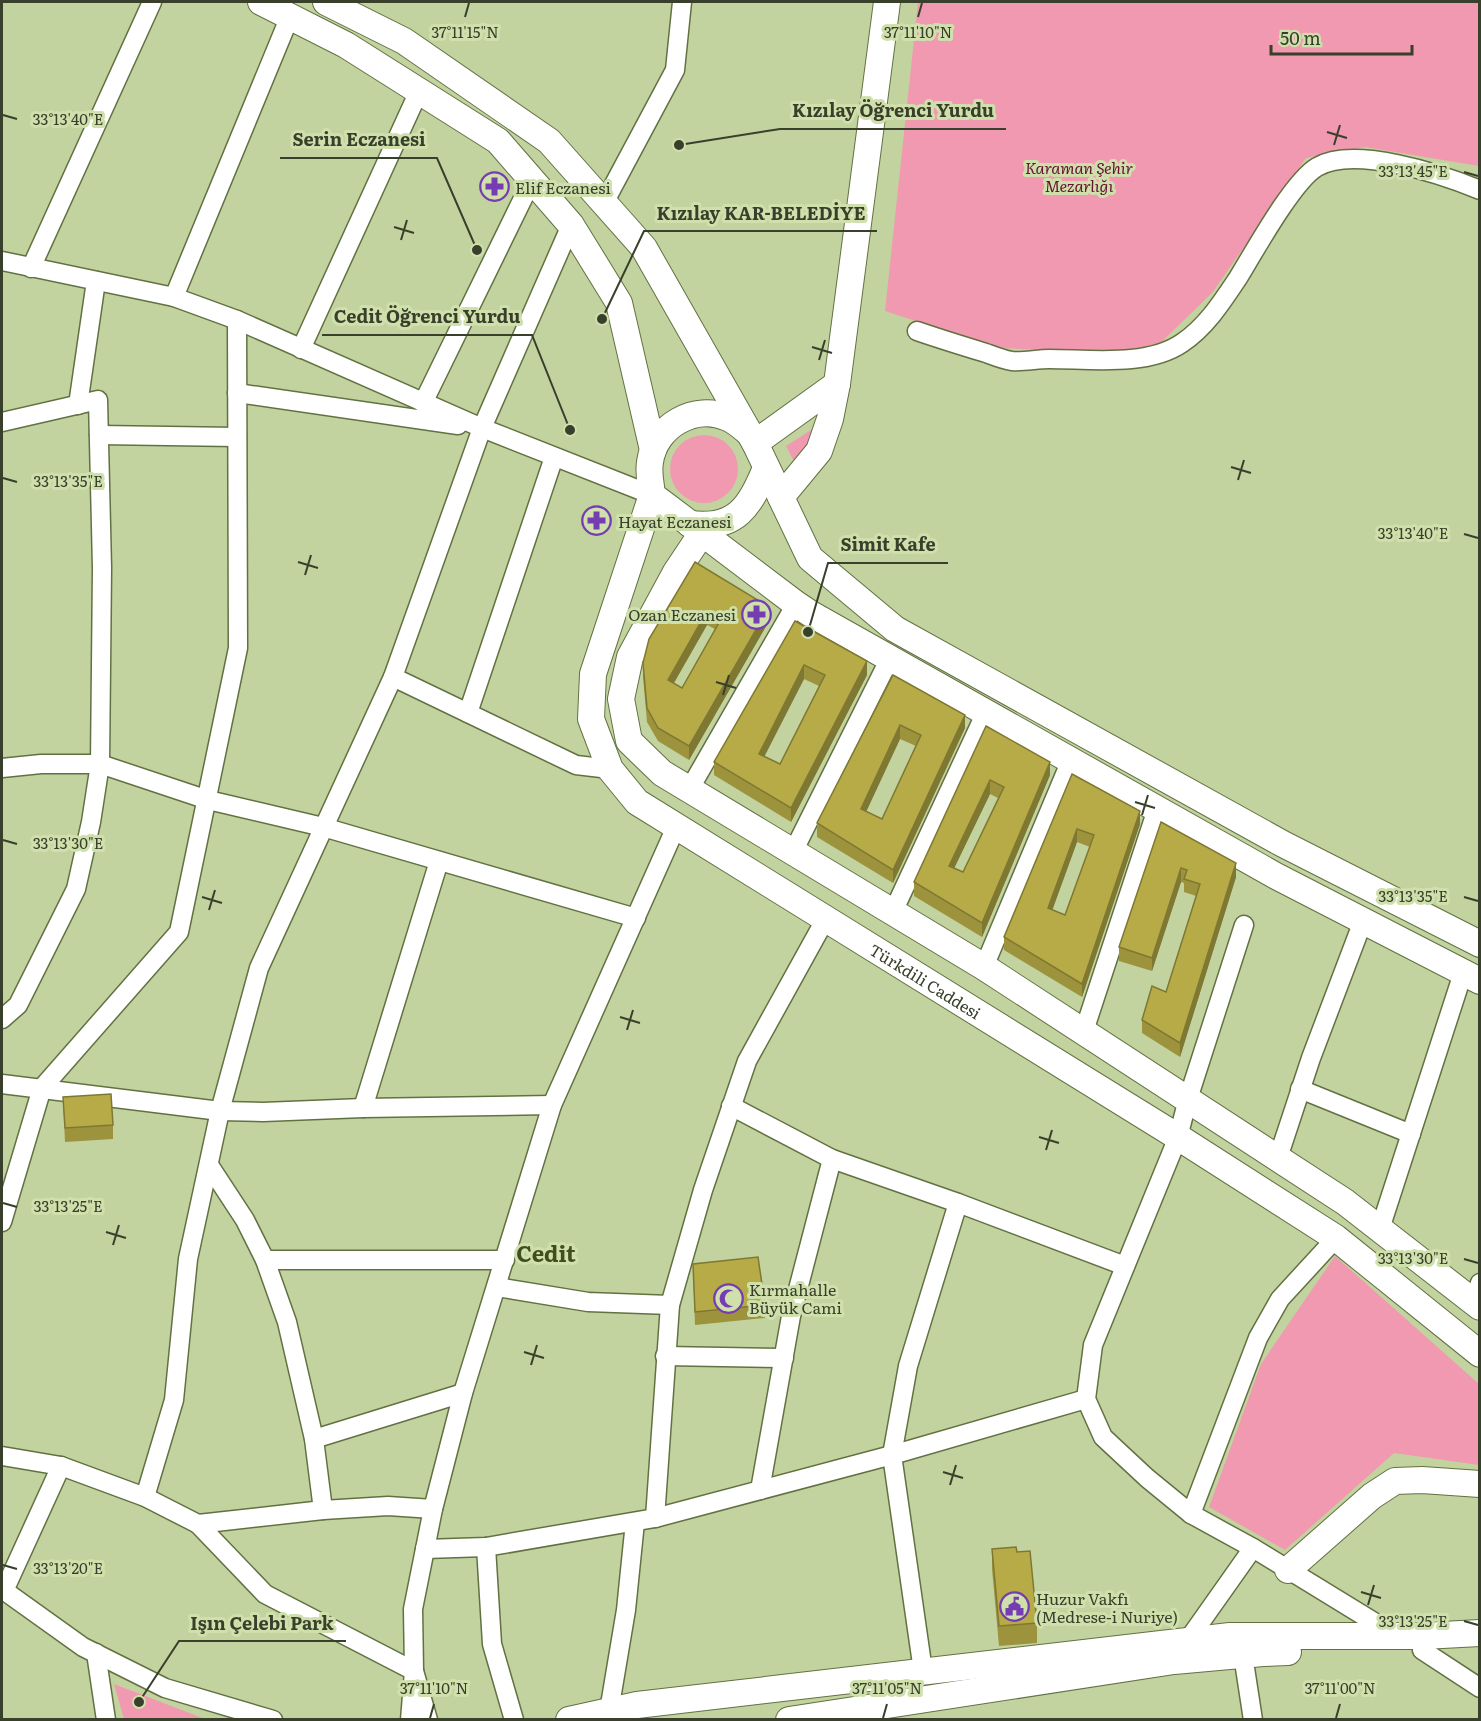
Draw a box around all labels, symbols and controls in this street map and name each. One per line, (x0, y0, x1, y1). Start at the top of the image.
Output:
scale bar (1271, 18, 1412, 56)
text: 37°11'15"N (431, 20, 499, 43)
text: 37°11'10"N (884, 20, 952, 43)
text: 50 m (1280, 24, 1321, 51)
callout: Kızılay Öğrenci Yurdu (780, 93, 1006, 129)
text: Kızılay Öğrenci Yurdu (792, 96, 994, 123)
text: 33°13'40"E (33, 107, 103, 130)
callout: Serin Eczanesi (280, 122, 437, 158)
text: Serin Eczanesi (292, 125, 426, 152)
park label: Karaman Şehir Mezarlığı (1025, 155, 1133, 197)
text: 33°13'45"E (1378, 159, 1448, 182)
pharmacy icon: Elif Eczanesi (478, 171, 510, 203)
place label: Elif Eczanesi (515, 175, 611, 199)
callout: Kızılay KAR-BELEDİYE (644, 195, 877, 231)
text: Kızılay KAR-BELEDİYE (657, 199, 865, 226)
callout: Cedit Öğrenci Yurdu (322, 299, 532, 335)
text: Cedit Öğrenci Yurdu (334, 302, 520, 329)
text: 33°13'35"E (33, 469, 103, 492)
pharmacy icon: Hayat Eczanesi (581, 505, 613, 537)
place label: Hayat Eczanesi (618, 509, 732, 533)
text: 33°13'40"E (1378, 521, 1448, 544)
callout: Simit Kafe (828, 527, 948, 563)
text: Simit Kafe (840, 530, 936, 557)
pharmacy icon: Ozan Eczanesi (741, 598, 773, 630)
place label: Ozan Eczanesi (628, 602, 736, 626)
text: 33°13'30"E (33, 831, 103, 854)
text: 33°13'35"E (1378, 884, 1448, 907)
street label: Türkdili Caddesi (865, 937, 986, 1024)
text: 33°13'25"E (33, 1194, 103, 1217)
district label: Cedit (516, 1236, 576, 1269)
text: 33°13'30"E (1378, 1246, 1448, 1269)
place label: Kırmahalle Büyük Cami (749, 1277, 842, 1319)
mosque icon: Kırmahalle Büyük Cami (712, 1282, 744, 1314)
text: 33°13'20"E (33, 1556, 103, 1579)
place label: Huzur Vakfı (Medrese-i Nuriye) (1036, 1586, 1178, 1628)
public building icon: Huzur Vakfı (Medrese-i Nuriye) (999, 1591, 1031, 1623)
callout: Işın Çelebi Park (179, 1605, 346, 1641)
text: Işın Çelebi Park (190, 1609, 335, 1636)
text: 33°13'25"E (1378, 1609, 1448, 1632)
text: 37°11'10"N (400, 1676, 468, 1699)
text: 37°11'05"N (852, 1676, 922, 1699)
text: 37°11'00"N (1304, 1676, 1376, 1699)

